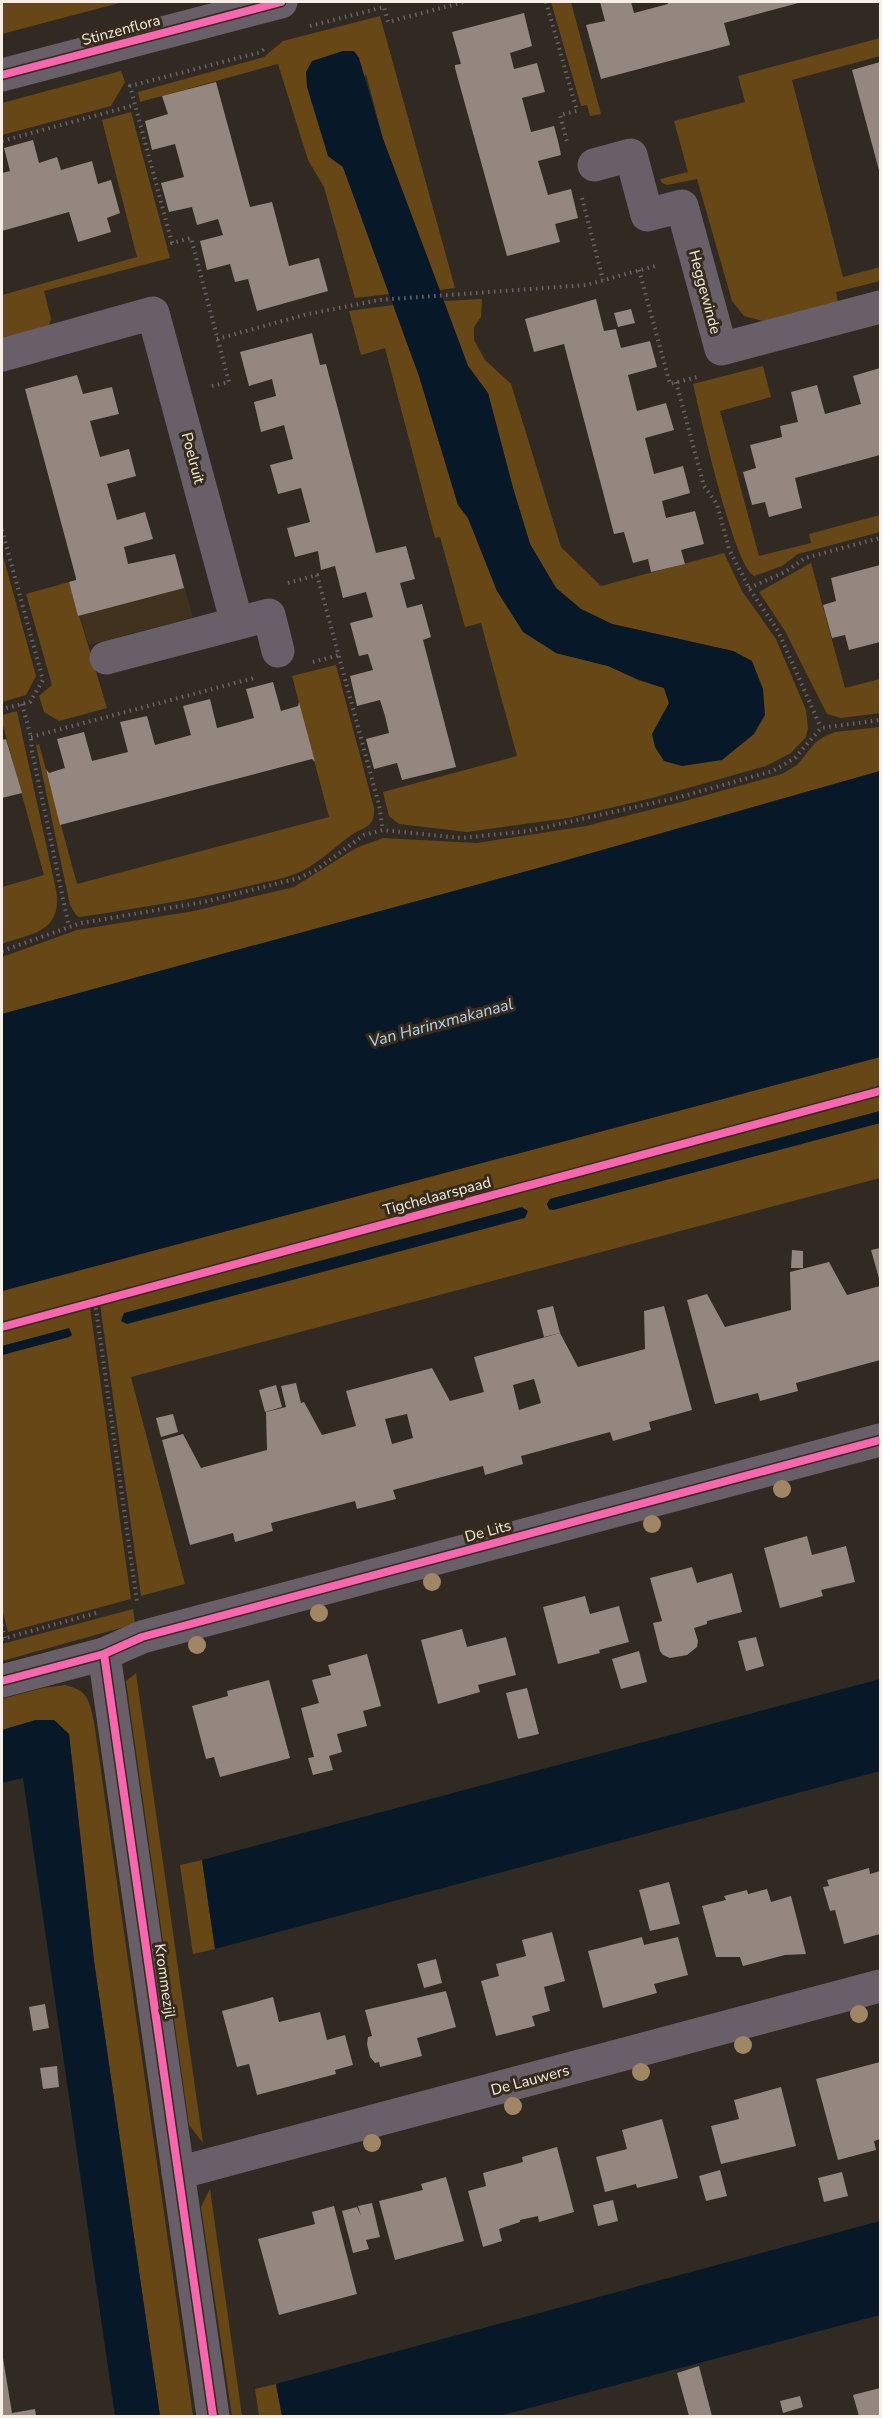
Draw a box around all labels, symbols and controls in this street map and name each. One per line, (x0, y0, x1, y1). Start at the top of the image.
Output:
street label: Stinzenflora (79, 10, 163, 50)
street label: Heggewinde (684, 248, 726, 336)
street label: Poelruit (177, 430, 210, 487)
water label: Van Harinxmakanaal (366, 993, 516, 1053)
street label: Tigchelaarspaad (381, 1172, 493, 1220)
street label: De Lits (463, 1515, 513, 1547)
street label: Krommezijl (150, 1942, 180, 2020)
street label: De Lauwers (489, 2060, 571, 2100)

